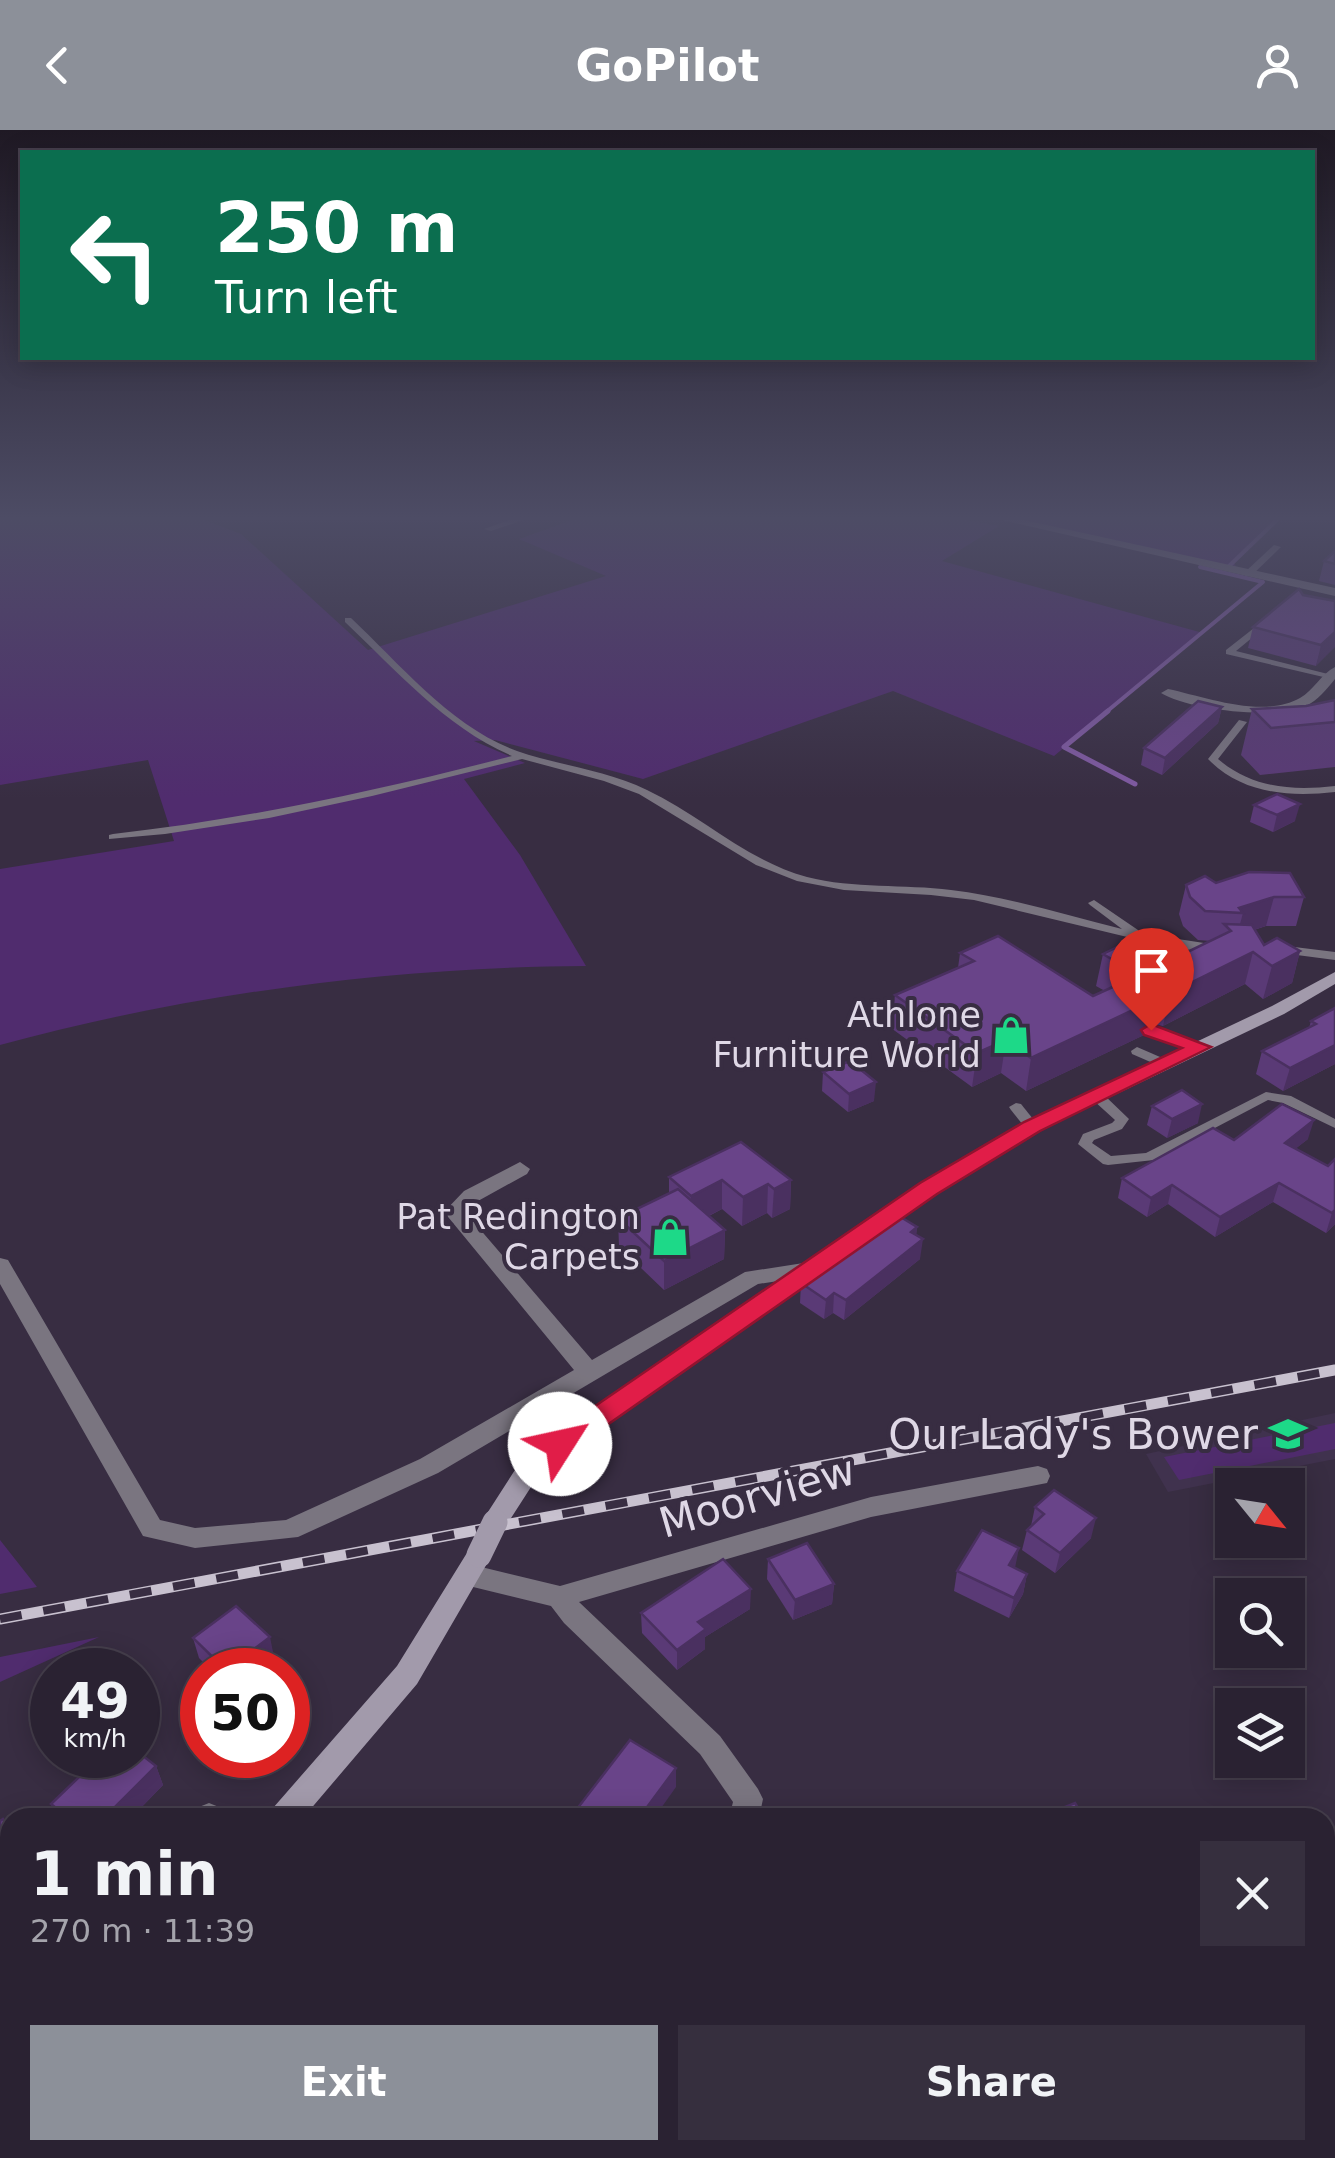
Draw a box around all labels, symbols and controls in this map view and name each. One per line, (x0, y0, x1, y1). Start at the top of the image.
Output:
icon: back (30, 38, 85, 93)
icon: person (1250, 38, 1305, 93)
text: GoPilot (575, 39, 760, 92)
text: 250 m (215, 187, 458, 269)
icon: left (50, 190, 180, 320)
text: Turn left (215, 271, 398, 324)
pin (1109, 928, 1194, 1031)
icon: arrive (1124, 943, 1179, 998)
place label: Athlone Furniture World (712, 995, 981, 1075)
shop icon: Athlone Furniture World (990, 1014, 1032, 1056)
place label: Pat Redington Carpets (396, 1197, 640, 1277)
shop icon: Pat Redington Carpets (649, 1216, 691, 1258)
position arrow (508, 1392, 612, 1496)
place label: Our Lady's Bower (888, 1410, 1259, 1459)
school or university icon: Our Lady's Bower (1267, 1413, 1309, 1455)
street label: Moorview (653, 1445, 861, 1548)
north arrow (1215, 1468, 1305, 1558)
map controls (1215, 1468, 1305, 1778)
button: search (1215, 1578, 1305, 1668)
speed limit sign: 50 (180, 1648, 310, 1778)
text: 49 (60, 1672, 130, 1730)
button: layers (1215, 1688, 1305, 1778)
text: km/h (63, 1724, 127, 1753)
text: 1 min (30, 1839, 218, 1909)
button: close (1200, 1841, 1305, 1946)
text: 270 m · 11:39 (30, 1912, 255, 1950)
button: Exit (30, 2025, 658, 2140)
button: Share (678, 2025, 1305, 2140)

